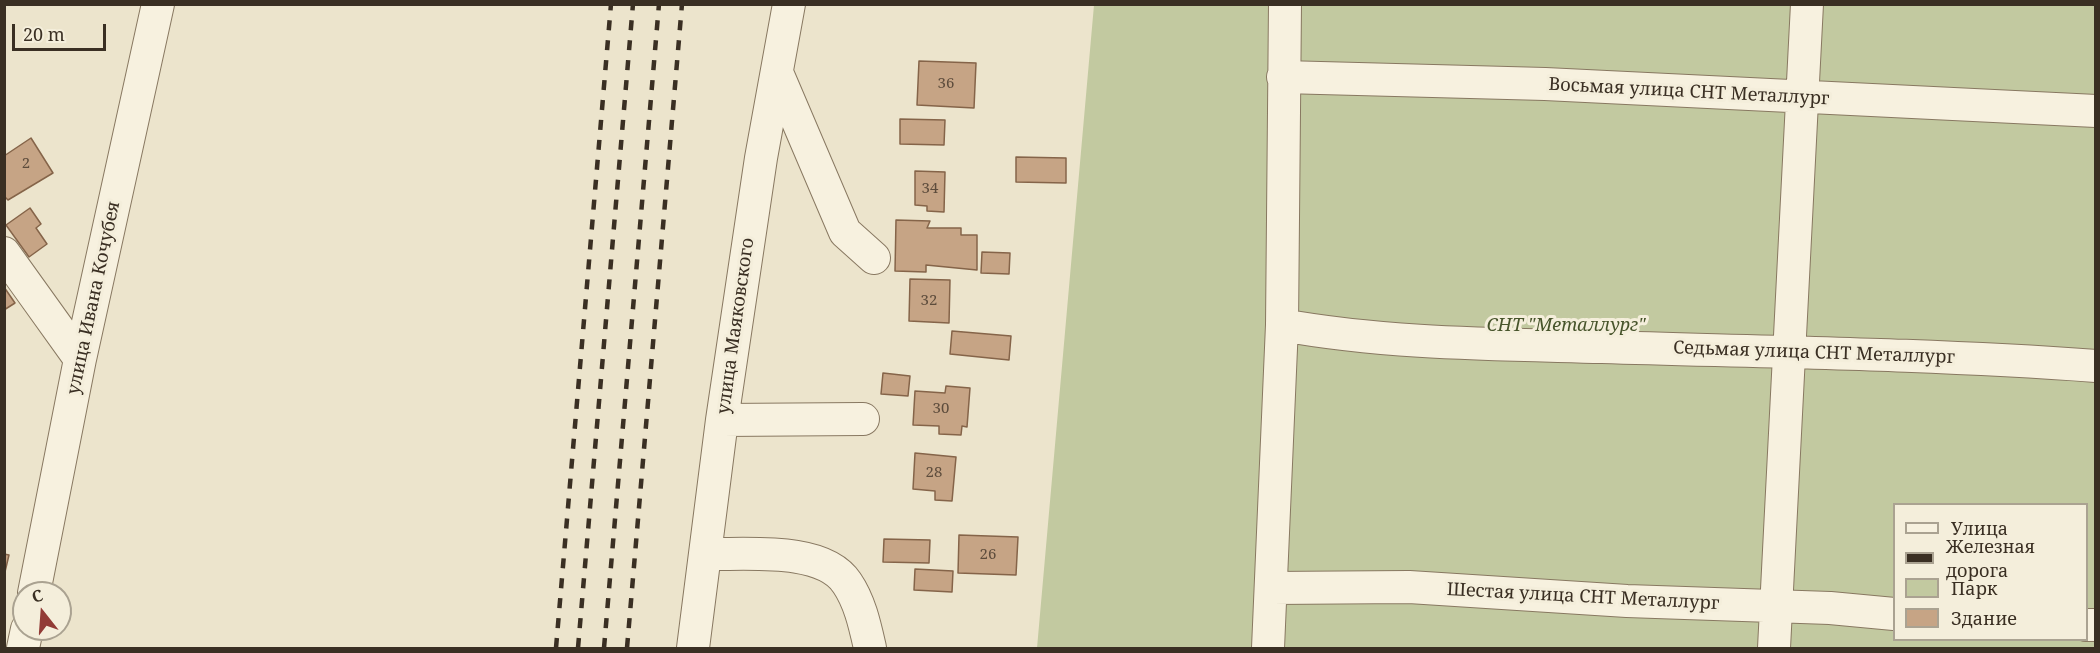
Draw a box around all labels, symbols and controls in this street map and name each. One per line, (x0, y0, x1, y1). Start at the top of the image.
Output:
scale bar (15, 12, 110, 50)
text: 20 m (23, 22, 65, 46)
street label: Восьмая улица СНТ Металлург (1548, 74, 1830, 110)
house number: 36 (938, 75, 954, 93)
house number: 2 (22, 155, 30, 173)
house number: 34 (922, 180, 938, 198)
street label: улица Ивана Кочубея (63, 199, 125, 397)
street label: улица Маяковского (713, 236, 759, 416)
house number: 32 (921, 292, 937, 310)
park label: СНТ "Металлург" (1487, 315, 1645, 337)
street label: Седьмая улица СНТ Металлург (1673, 337, 1955, 369)
house number: 30 (933, 400, 949, 418)
house number: 28 (926, 464, 942, 482)
legend (1893, 503, 2088, 641)
text: Улица (1951, 516, 2008, 540)
text: Железная дорога (1946, 534, 2035, 582)
house number: 26 (980, 546, 996, 564)
text: Парк (1951, 576, 1998, 600)
street label: Шестая улица СНТ Металлург (1446, 579, 1720, 615)
north arrow (12, 581, 72, 641)
text: С (29, 584, 46, 608)
text: Здание (1951, 606, 2017, 630)

